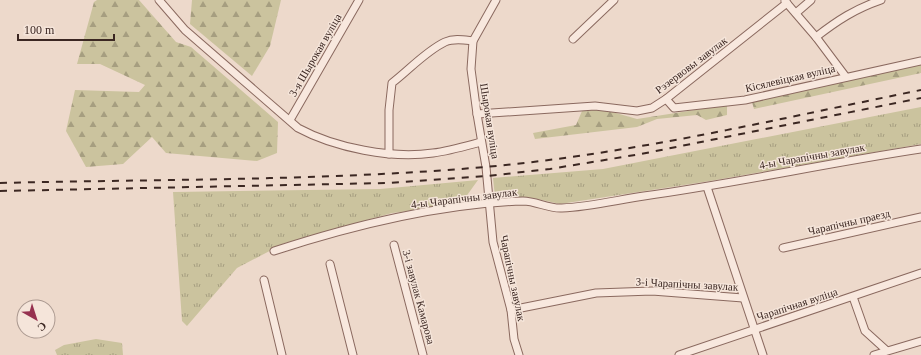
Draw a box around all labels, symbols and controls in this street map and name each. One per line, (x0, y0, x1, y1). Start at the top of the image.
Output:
street label: 3-я Шырокая вуліца (286, 11, 344, 98)
scale bar (18, 16, 114, 42)
text: 100 m (24, 23, 55, 37)
street label: Рэзервовы завулак (653, 34, 730, 96)
street label: Кісялевіцкая вуліца (744, 62, 836, 94)
street label: Шырокая вуліца (478, 82, 502, 160)
street label: 4-ы Чарапічны завулак (758, 141, 866, 171)
street label: 4-ы Чарапічны завулак (410, 185, 518, 210)
street label: Чарапічны праезд (807, 207, 892, 237)
street label: Чарапічны завулак (498, 234, 528, 323)
street label: 3-і завулак Камарова (401, 248, 437, 346)
street label: 3-і Чарапічны завулак (635, 275, 739, 293)
street label: Чарапічная вуліца (755, 285, 839, 323)
north arrow (16, 299, 56, 339)
text: С (35, 320, 49, 334)

